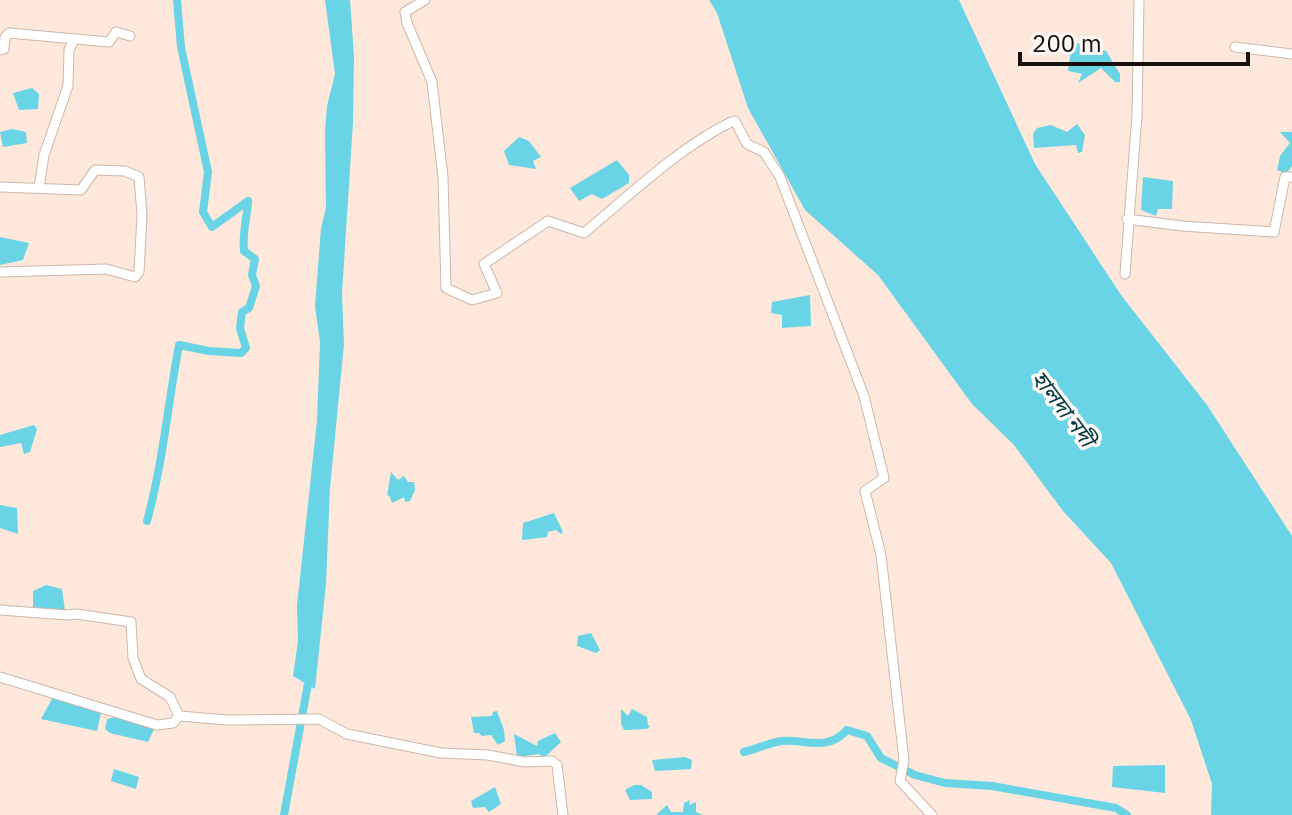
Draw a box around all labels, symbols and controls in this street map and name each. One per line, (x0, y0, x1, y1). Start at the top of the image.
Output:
scale bar (1020, 16, 1248, 66)
text: 200 m (1032, 27, 1102, 59)
water label: হালদা নদী (1026, 364, 1105, 455)

